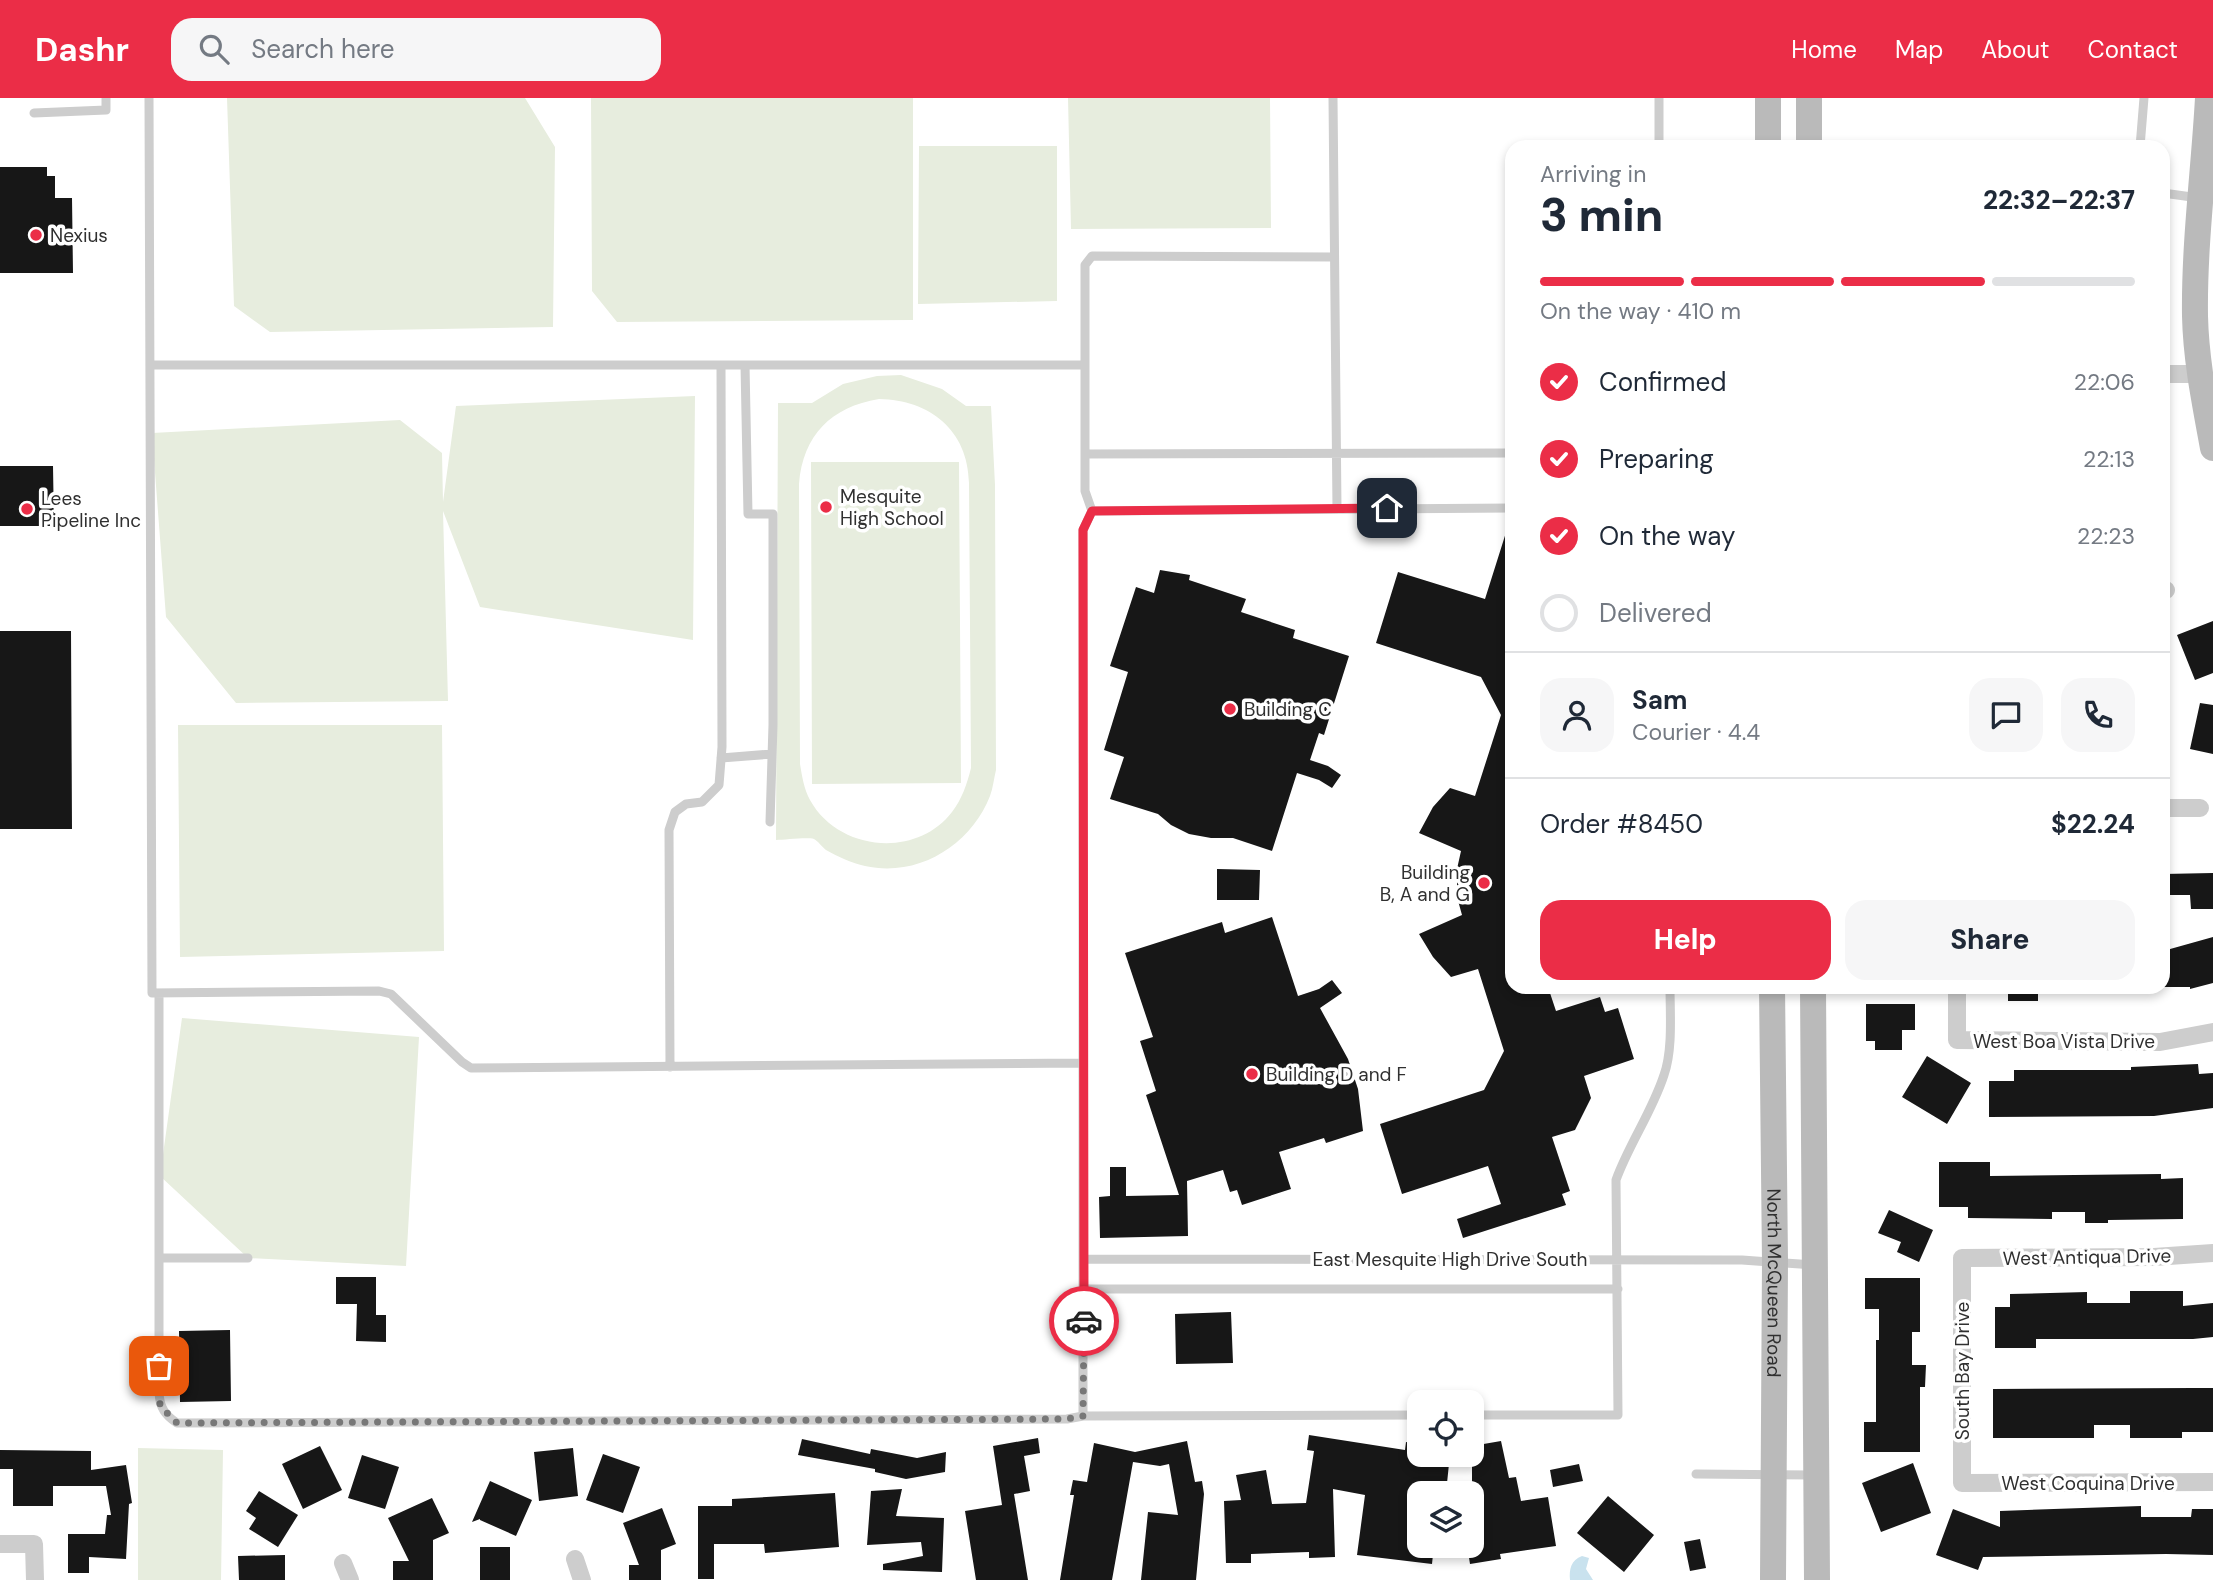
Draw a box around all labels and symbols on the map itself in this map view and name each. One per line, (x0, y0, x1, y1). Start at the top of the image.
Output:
place label: Nexius (50, 223, 108, 248)
marker: Nexius (28, 227, 44, 243)
pin (1357, 478, 1417, 538)
place label: Mesquite High School (840, 484, 944, 531)
place label: Lees Pipeline Inc (41, 486, 141, 533)
marker: Mesquite High School (818, 499, 834, 515)
marker: Lees Pipeline Inc (19, 501, 35, 517)
place label: Building C (1244, 697, 1332, 722)
marker: Building C (1222, 701, 1238, 717)
place label: Building B, A and G (1380, 860, 1470, 907)
marker: Building B, A and G (1476, 875, 1492, 891)
street label: West Boa Vista Drive (1973, 1029, 2155, 1054)
place label: Building D and F (1266, 1062, 1407, 1087)
marker: Building D and F (1244, 1066, 1260, 1082)
street label: North McQueen Road (1762, 1188, 1788, 1378)
street label: West Antiqua Drive (2003, 1243, 2171, 1271)
street label: East Mesquite High Drive South (1312, 1247, 1588, 1272)
courier (1049, 1286, 1119, 1356)
street label: South Bay Drive (1950, 1302, 1975, 1440)
pin (129, 1336, 189, 1396)
street label: West Coquina Drive (2001, 1471, 2175, 1496)

